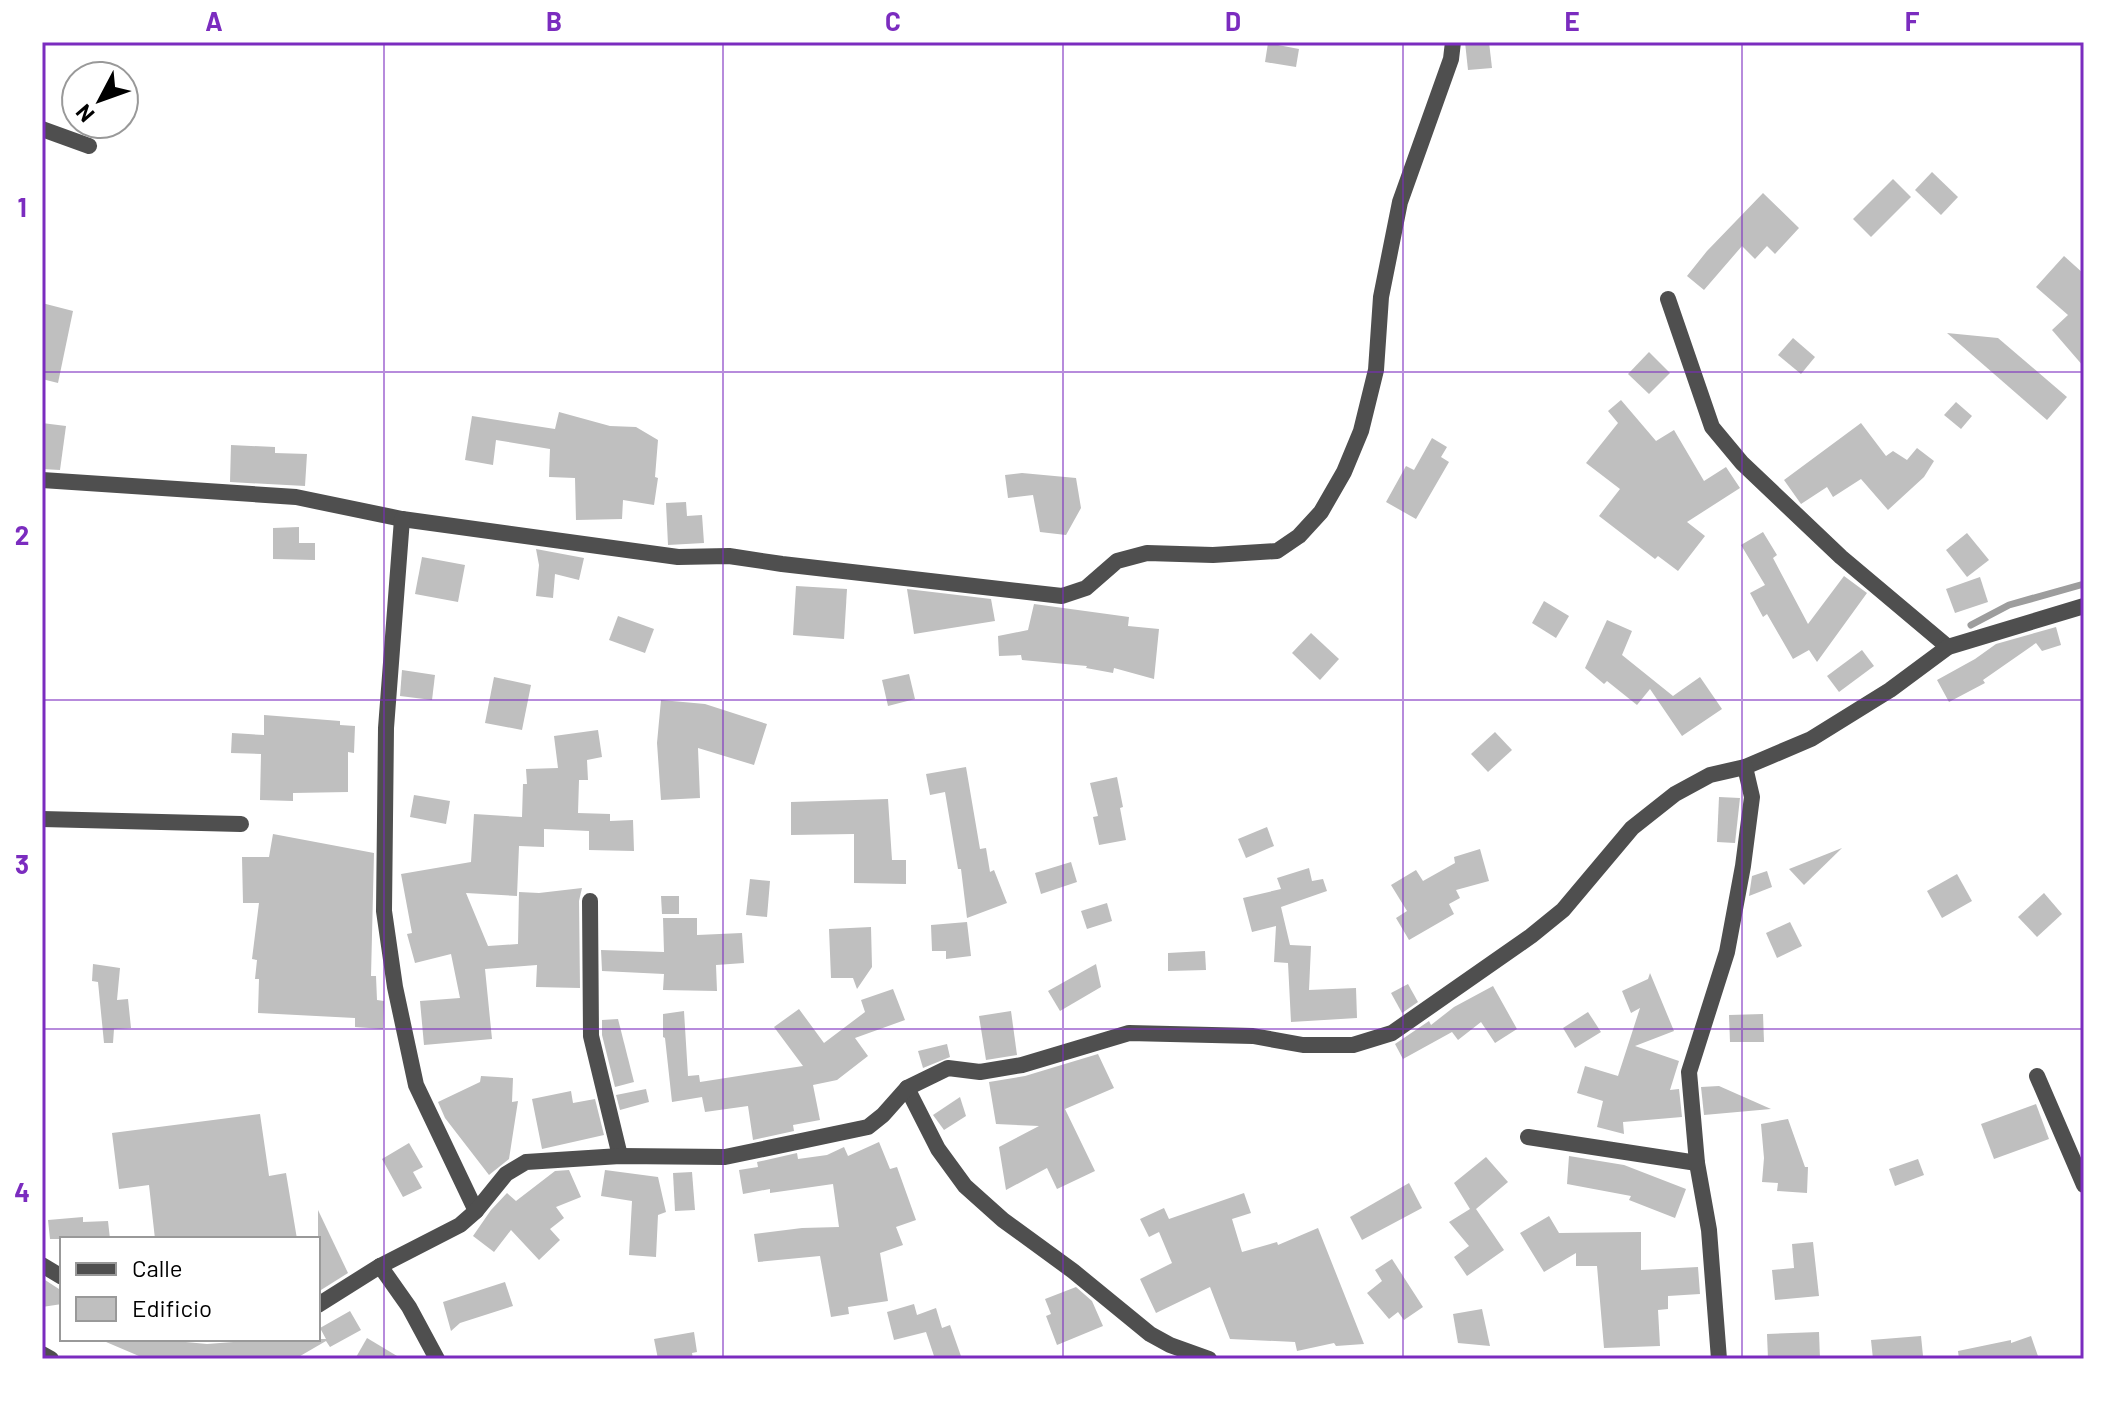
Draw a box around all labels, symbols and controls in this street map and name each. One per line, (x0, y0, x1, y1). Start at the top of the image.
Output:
text: A (205, 5, 223, 36)
text: B (546, 5, 562, 36)
text: C (885, 5, 901, 36)
text: D (1225, 5, 1241, 36)
text: E (1564, 5, 1580, 36)
text: F (1905, 5, 1920, 36)
north arrow (60, 60, 140, 140)
text: N (70, 100, 99, 128)
text: 1 (17, 191, 27, 222)
text: 2 (15, 519, 29, 550)
text: 3 (15, 848, 29, 879)
text: 4 (14, 1176, 30, 1207)
legend (60, 1237, 320, 1341)
text: Calle (132, 1253, 183, 1282)
text: Edificio (132, 1293, 212, 1322)

